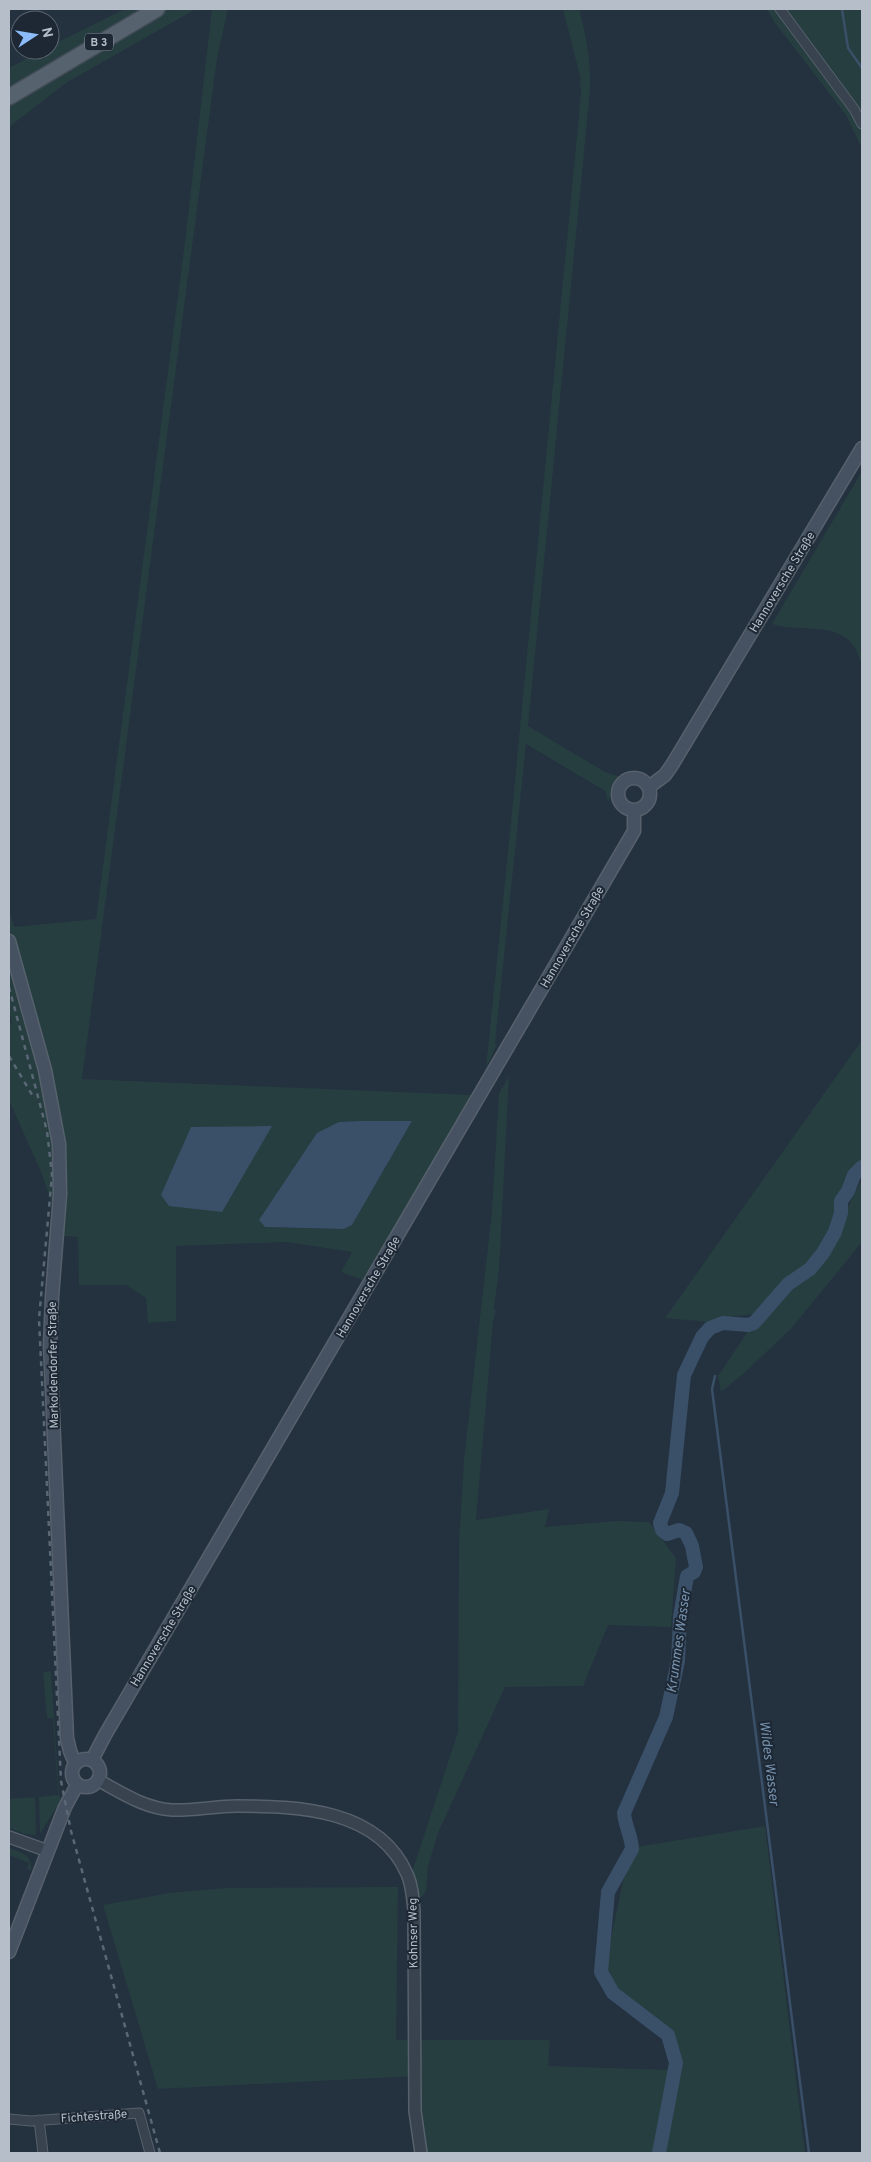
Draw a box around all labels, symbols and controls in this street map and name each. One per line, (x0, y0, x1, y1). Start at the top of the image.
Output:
north arrow (10, 10, 60, 60)
text: N (37, 26, 56, 39)
road number: B 3 (85, 34, 113, 51)
street label: Hannoversche Straße (746, 529, 819, 636)
street label: Hannoversche Straße (537, 884, 609, 991)
street label: Hannoversche Straße (333, 1234, 405, 1341)
street label: Markoldendorfer Straße (45, 1301, 63, 1429)
street label: Hannoversche Straße (127, 1583, 200, 1690)
water label: Krummes Wasser (664, 1587, 695, 1694)
water label: Wildes Wasser (755, 1720, 782, 1808)
street label: Kohnser Weg (405, 1898, 423, 1968)
street label: Fichtestraße (60, 2107, 128, 2127)

